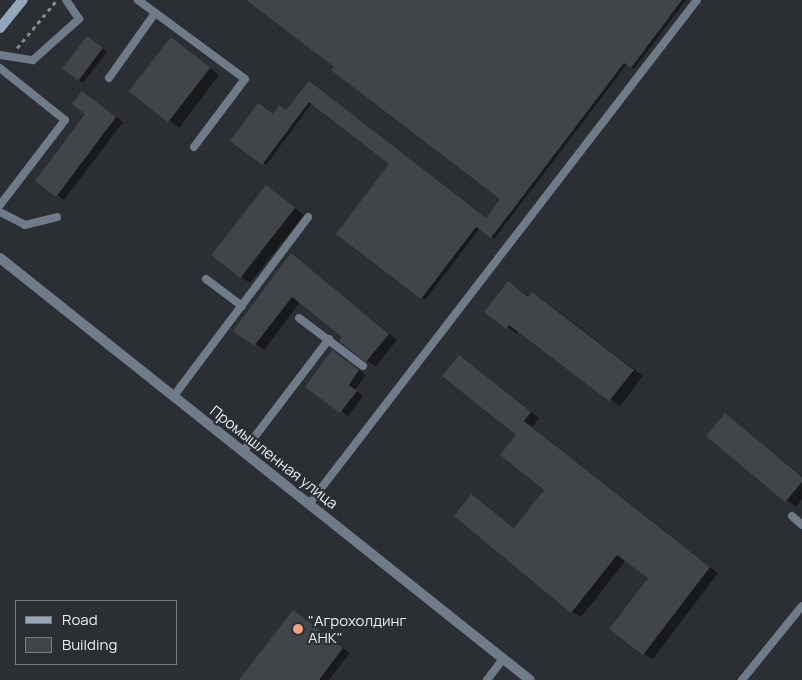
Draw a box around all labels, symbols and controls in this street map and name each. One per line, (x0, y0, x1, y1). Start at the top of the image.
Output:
street label: Промышленная улица (207, 402, 341, 512)
legend (15, 600, 178, 665)
text: Road (62, 609, 98, 630)
place label: "Агрохолдинг АНК" (308, 611, 406, 646)
marker: "Агрохолдинг АНК" (292, 623, 304, 635)
text: Building (62, 634, 117, 655)

